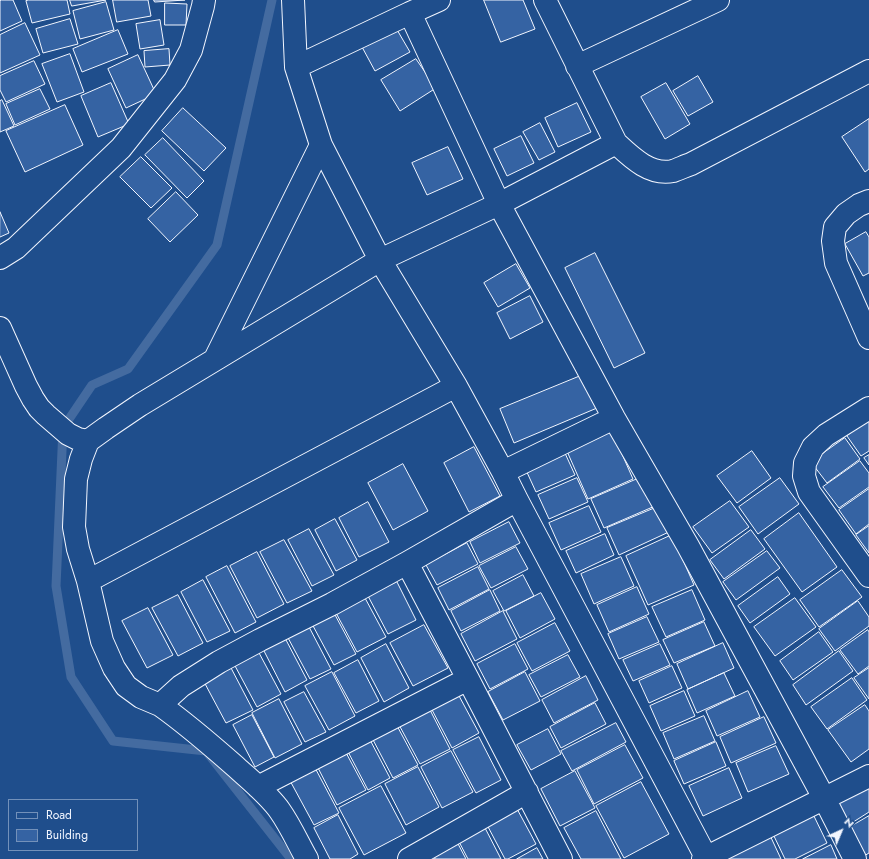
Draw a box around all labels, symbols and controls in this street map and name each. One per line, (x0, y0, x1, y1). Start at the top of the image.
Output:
legend (8, 799, 138, 851)
text: Road (46, 806, 72, 824)
north arrow (821, 811, 861, 851)
text: N (841, 814, 858, 831)
text: Building (46, 826, 88, 844)

